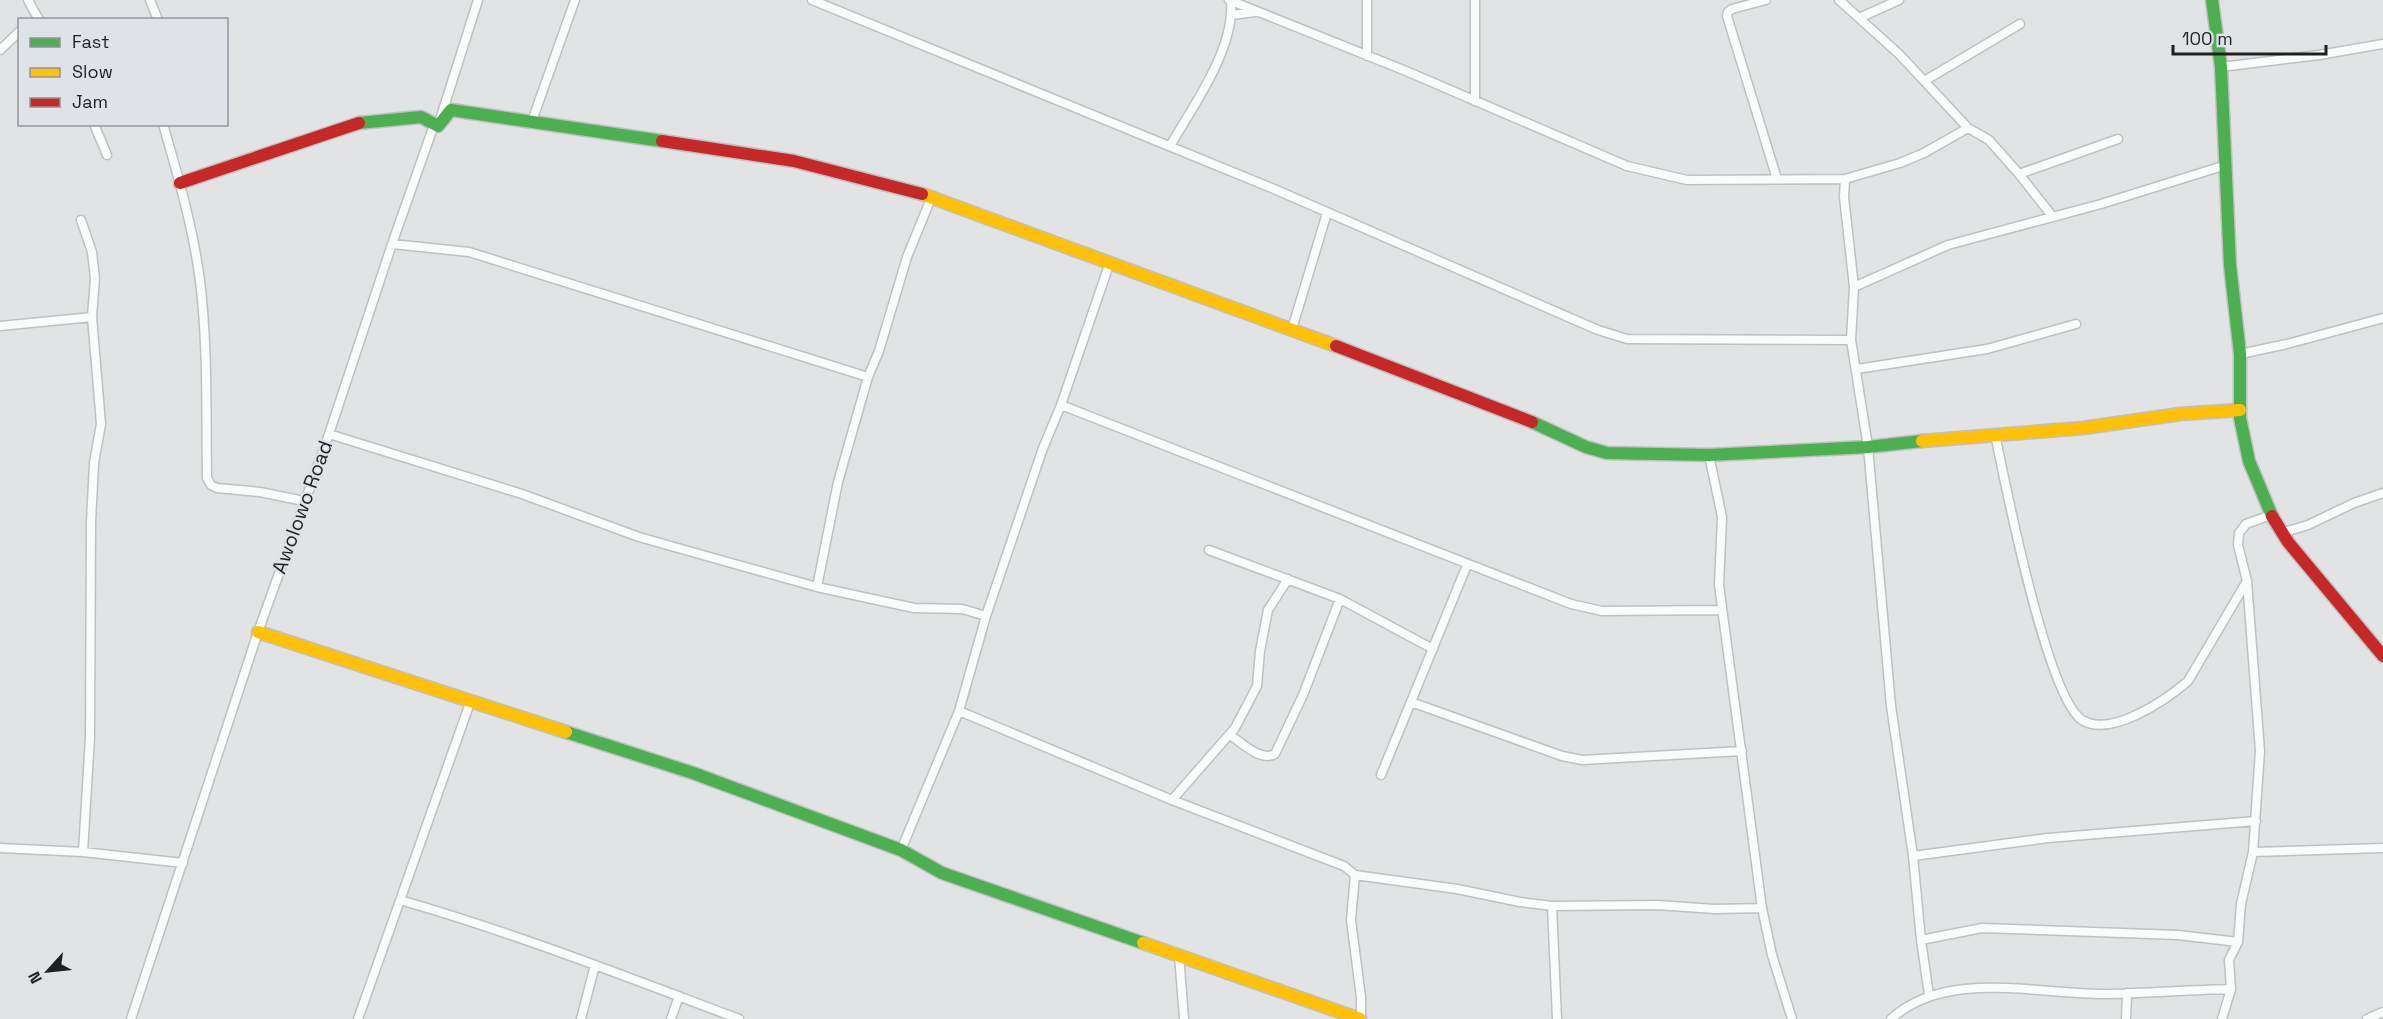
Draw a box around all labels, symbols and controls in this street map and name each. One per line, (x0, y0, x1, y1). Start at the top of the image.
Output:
legend (18, 18, 228, 126)
scale bar (2173, 18, 2326, 56)
text: 100 m (2182, 27, 2233, 50)
text: Fast (72, 30, 109, 53)
text: Slow (72, 60, 113, 83)
text: Jam (72, 90, 108, 113)
street label: Awolowo Road (266, 437, 338, 577)
north arrow (18, 941, 78, 1001)
text: N (23, 968, 47, 987)

